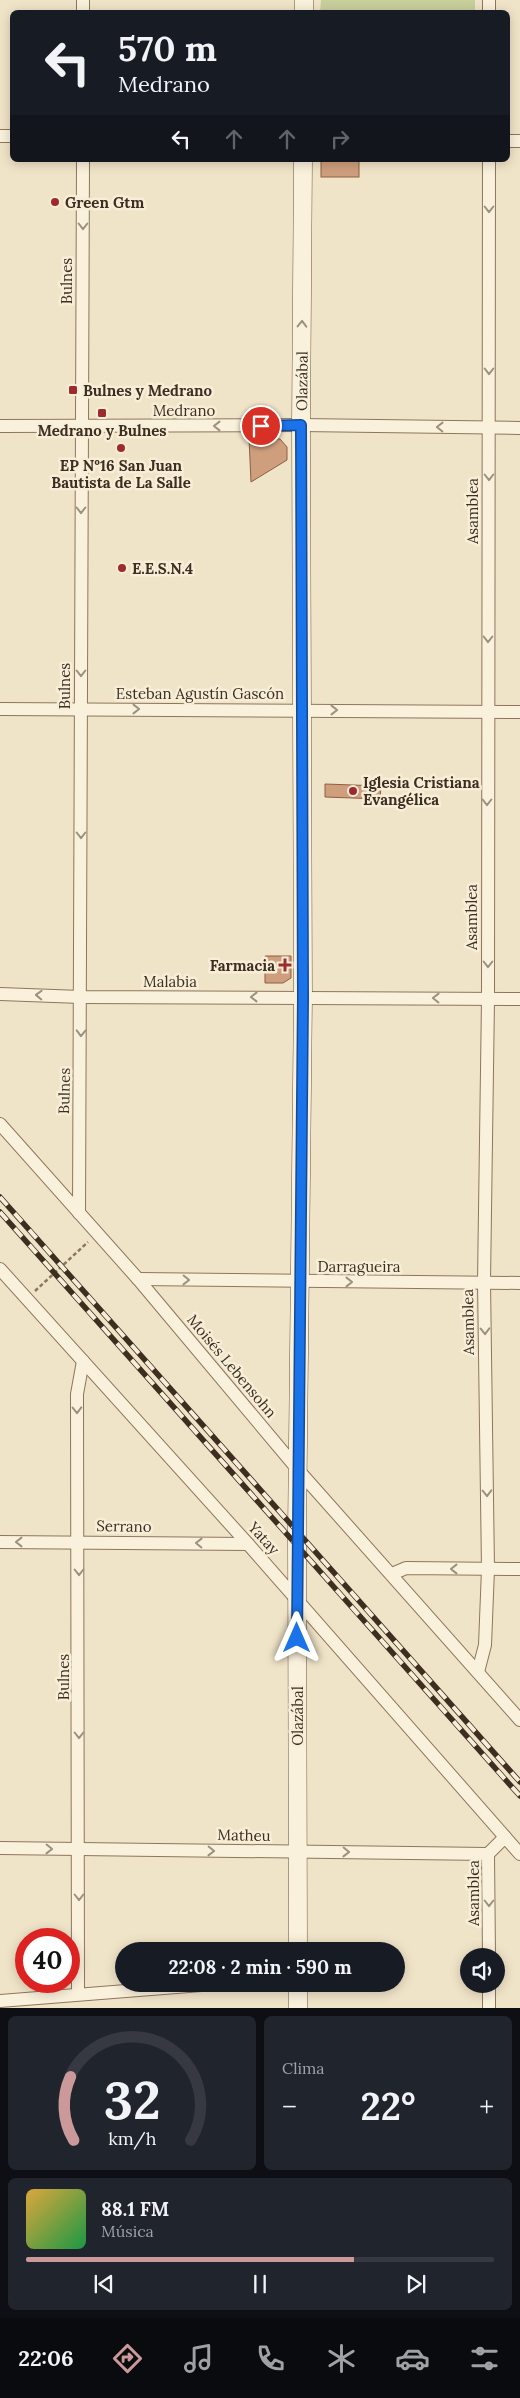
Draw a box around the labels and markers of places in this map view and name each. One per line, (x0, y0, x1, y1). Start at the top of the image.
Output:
place label: Green Gtm (65, 193, 144, 212)
marker: Green Gtm (49, 196, 61, 208)
place label: Bulnes y Medrano (83, 381, 213, 400)
marker: Bulnes y Medrano (67, 384, 79, 396)
pin (240, 405, 282, 447)
marker: Medrano y Bulnes (96, 407, 108, 419)
place label: Medrano y Bulnes (37, 421, 167, 440)
marker: EP Nº16 San Juan Bautista de La Salle (115, 442, 127, 454)
place label: EP Nº16 San Juan Bautista de La Salle (51, 456, 191, 492)
place label: E.E.S.N.4 (132, 559, 193, 578)
marker: E.E.S.N.4 (116, 562, 128, 574)
place label: Iglesia Cristiana Evangélica (363, 773, 480, 809)
marker: Iglesia Cristiana Evangélica (347, 785, 359, 797)
place label: Farmacia (210, 956, 275, 975)
marker: Farmacia (279, 959, 291, 971)

